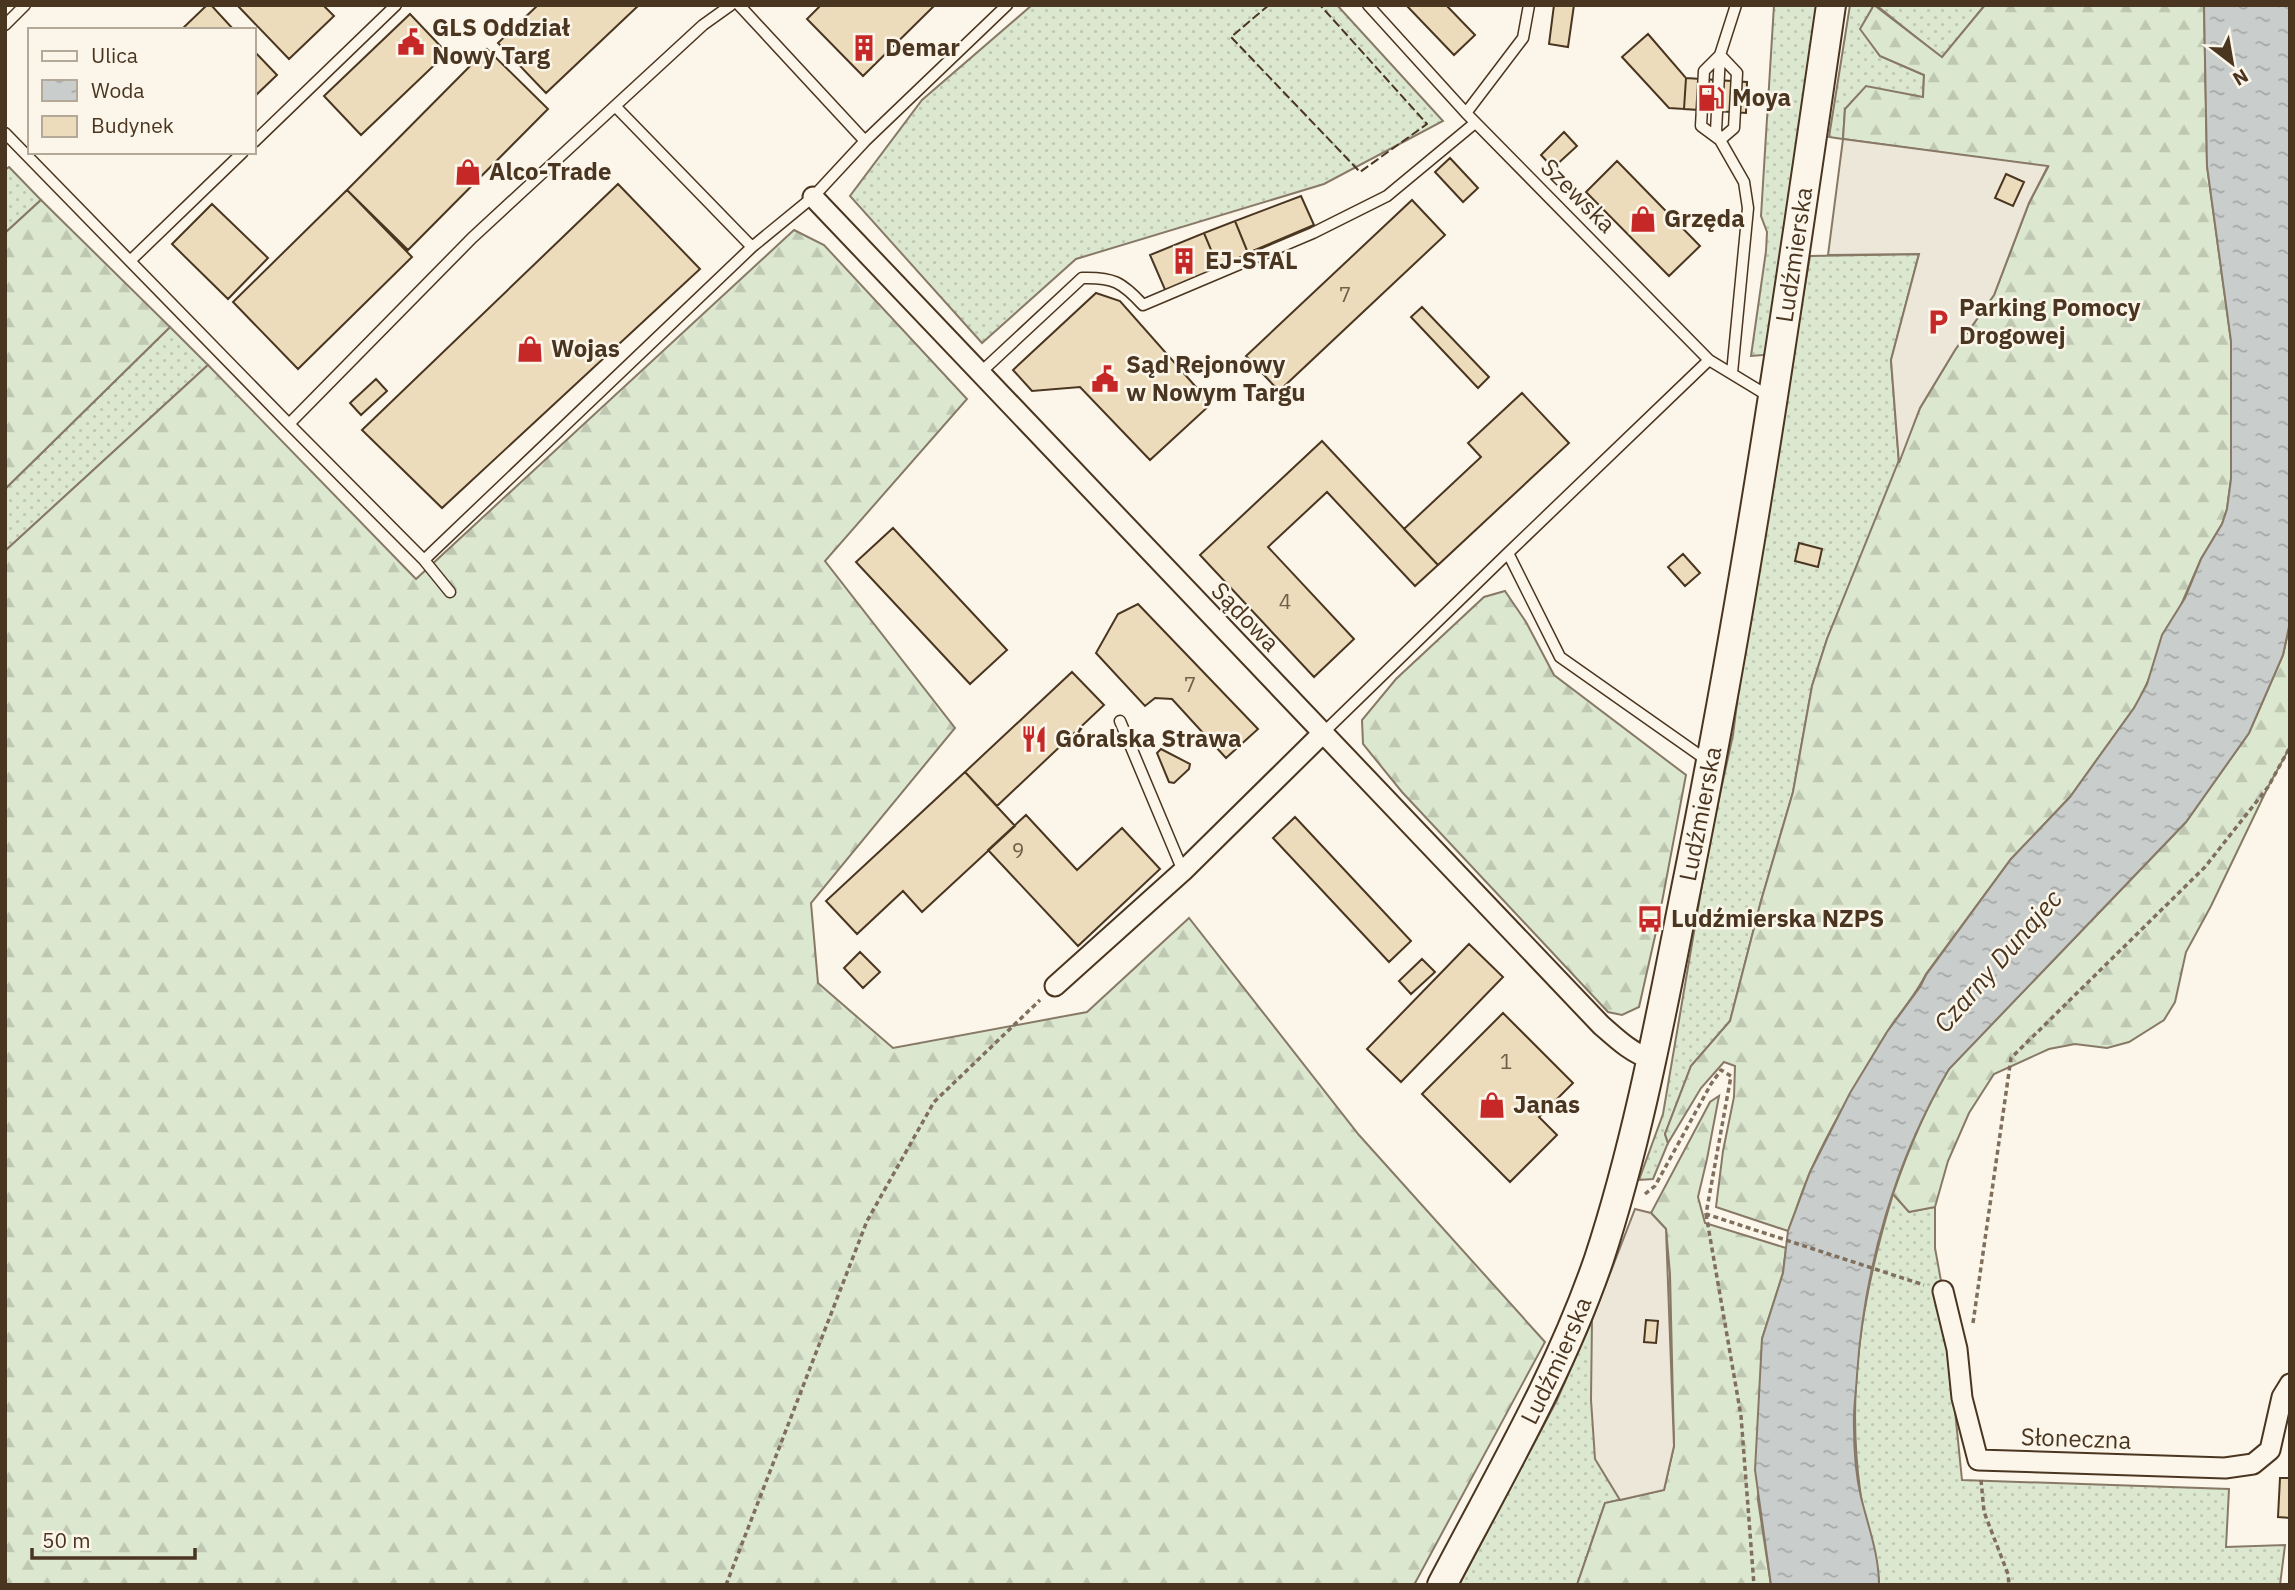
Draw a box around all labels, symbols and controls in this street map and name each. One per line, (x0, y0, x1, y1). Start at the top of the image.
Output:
place label: GLS Oddział Nowy Targ (432, 11, 570, 71)
public building icon: GLS Oddział Nowy Targ (396, 27, 426, 57)
legend (28, 28, 256, 154)
north arrow (2197, 28, 2267, 98)
place label: Demar (885, 31, 960, 63)
building icon: Demar (849, 33, 879, 63)
text: Ulica (91, 41, 138, 69)
text: N (2229, 64, 2253, 91)
text: Woda (91, 76, 145, 104)
place label: Moya (1732, 81, 1791, 113)
fuel station icon: Moya (1696, 83, 1726, 113)
text: Budynek (91, 111, 174, 139)
street label: Szewska (1534, 151, 1623, 240)
place label: Alco-Trade (489, 155, 611, 187)
shop icon: Alco-Trade (453, 157, 483, 187)
street label: Ludźmierska (1768, 185, 1819, 325)
place label: Grzęda (1664, 202, 1745, 234)
shop icon: Grzęda (1628, 204, 1658, 234)
place label: EJ-STAL (1205, 244, 1298, 276)
building icon: EJ-STAL (1169, 246, 1199, 276)
house number: 7 (1339, 280, 1351, 308)
place label: Parking Pomocy Drogowej (1959, 291, 2141, 351)
parking icon: Parking Pomocy Drogowej (1923, 307, 1953, 337)
place label: Wojas (551, 332, 620, 364)
shop icon: Wojas (515, 334, 545, 364)
place label: Sąd Rejonowy w Nowym Targu (1126, 348, 1305, 408)
public building icon: Sąd Rejonowy w Nowym Targu (1090, 364, 1120, 394)
street label: Sądowa (1205, 575, 1287, 658)
house number: 4 (1279, 587, 1291, 615)
house number: 7 (1184, 670, 1196, 698)
place label: Góralska Strawa (1055, 722, 1242, 754)
restaurant icon: Góralska Strawa (1019, 724, 1049, 754)
street label: Ludźmierska (1671, 744, 1728, 884)
house number: 9 (1012, 836, 1024, 864)
water label: Czarny Dunajec (1926, 881, 2069, 1039)
place label: Ludźmierska NZPS (1671, 902, 1884, 934)
bus stop icon: Ludźmierska NZPS (1635, 904, 1665, 934)
house number: 1 (1500, 1047, 1512, 1075)
place label: Janas (1513, 1088, 1580, 1120)
shop icon: Janas (1477, 1090, 1507, 1120)
street label: Ludźmierska (1513, 1292, 1599, 1429)
street label: Słoneczna (2020, 1420, 2132, 1456)
scale bar (32, 1516, 194, 1560)
text: 50 m (42, 1526, 91, 1554)

